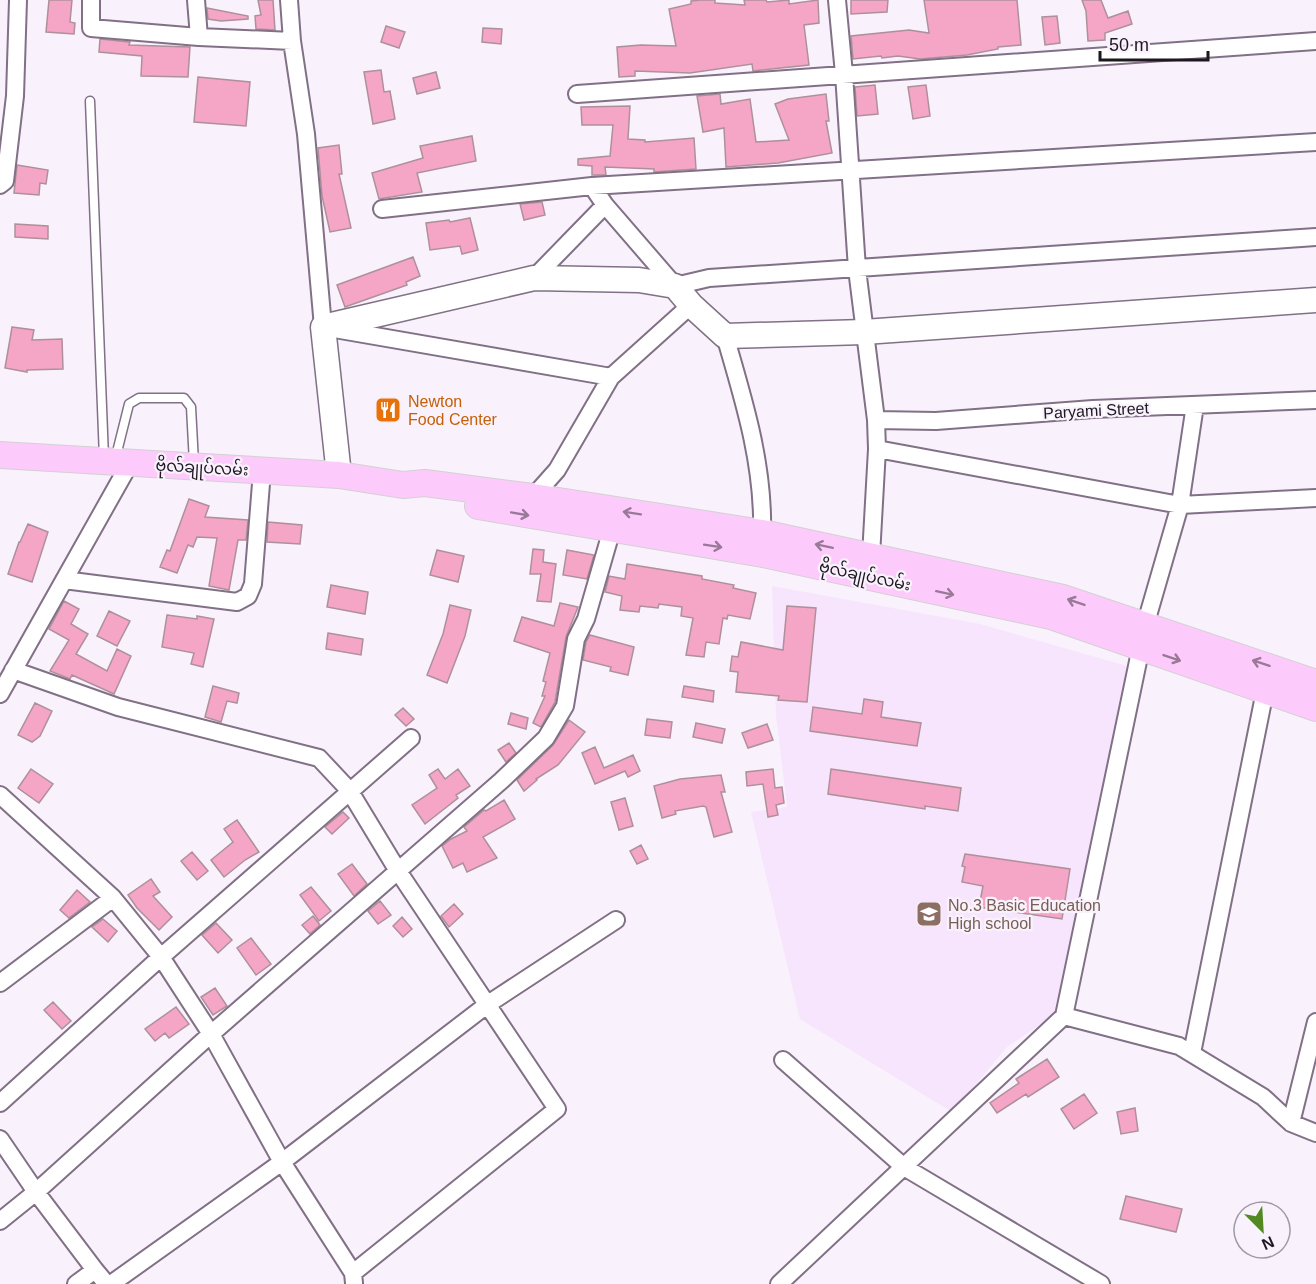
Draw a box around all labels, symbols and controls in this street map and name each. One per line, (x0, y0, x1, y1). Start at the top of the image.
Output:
scale bar (1100, 24, 1208, 62)
text: 50 m (1109, 35, 1149, 55)
place label: Newton Food Center (408, 393, 498, 428)
restaurant icon: Newton Food Center (373, 395, 403, 425)
street label: Paryami Street (1043, 399, 1150, 422)
street label: ဗိုလ်ချုပ်လမ်း (155, 454, 249, 484)
one-way arrow (623, 507, 642, 518)
one-way arrow (510, 509, 529, 520)
one-way arrow (702, 540, 722, 551)
one-way arrow (815, 540, 834, 551)
street label: ဗိုလ်ချုပ်လမ်း (816, 555, 913, 599)
one-way arrow (935, 587, 954, 599)
one-way arrow (1067, 596, 1086, 607)
one-way arrow (1162, 653, 1181, 664)
one-way arrow (1252, 657, 1271, 668)
place label: No.3 Basic Education High school (948, 897, 1101, 932)
school or university icon: No.3 Basic Education High school (914, 899, 944, 929)
north arrow (1232, 1200, 1292, 1260)
text: N (1259, 1233, 1277, 1253)

